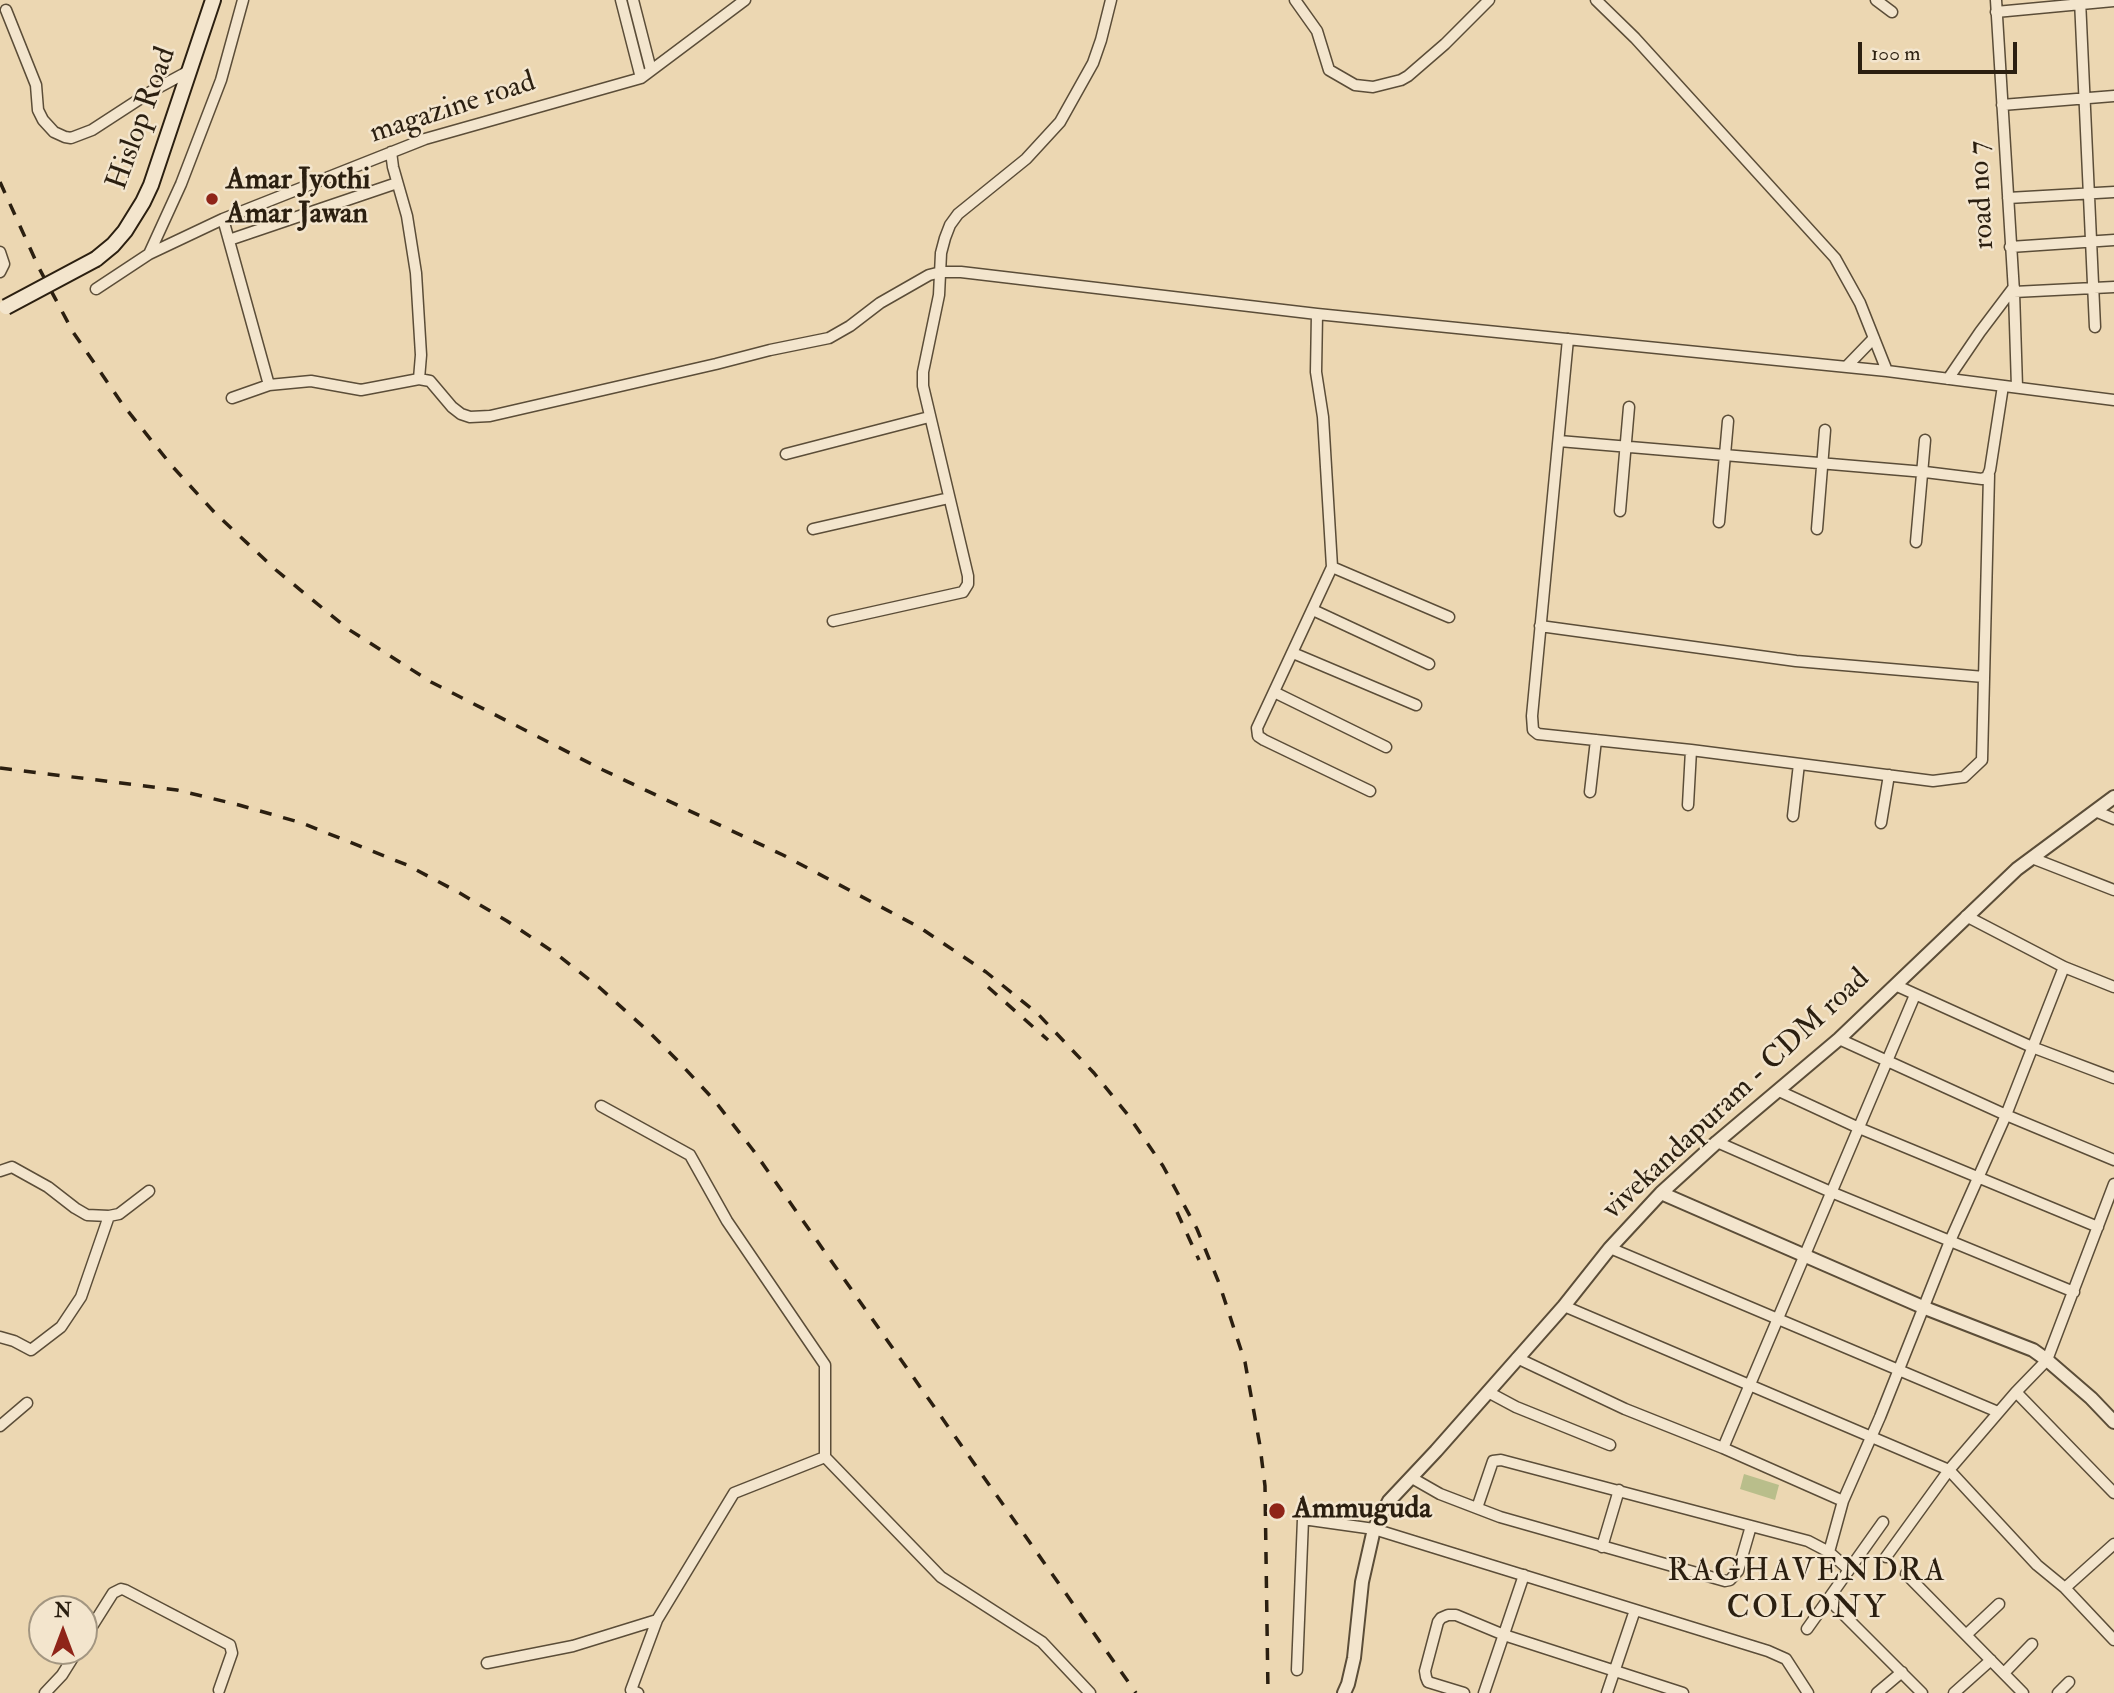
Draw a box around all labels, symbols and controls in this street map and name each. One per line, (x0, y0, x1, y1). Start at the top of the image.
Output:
scale bar (1862, 28, 2021, 72)
text: 100 m (1871, 40, 1921, 67)
street label: Hislop Road (101, 43, 185, 195)
street label: magazine road (366, 65, 540, 153)
street label: road no 7 (1962, 140, 2004, 250)
place label: Amar Jyothi Amar Jawan (226, 164, 371, 234)
marker: Amar Jyothi Amar Jawan (204, 191, 220, 207)
street label: vivekandapuram - CDM road (1596, 962, 1878, 1228)
place label: Ammuguda (1293, 1493, 1432, 1529)
marker: Ammuguda (1267, 1501, 1287, 1521)
district label: RAGHAVENDRA COLONY (1669, 1554, 1945, 1629)
north arrow (28, 1595, 98, 1665)
text: N (54, 1599, 72, 1623)

